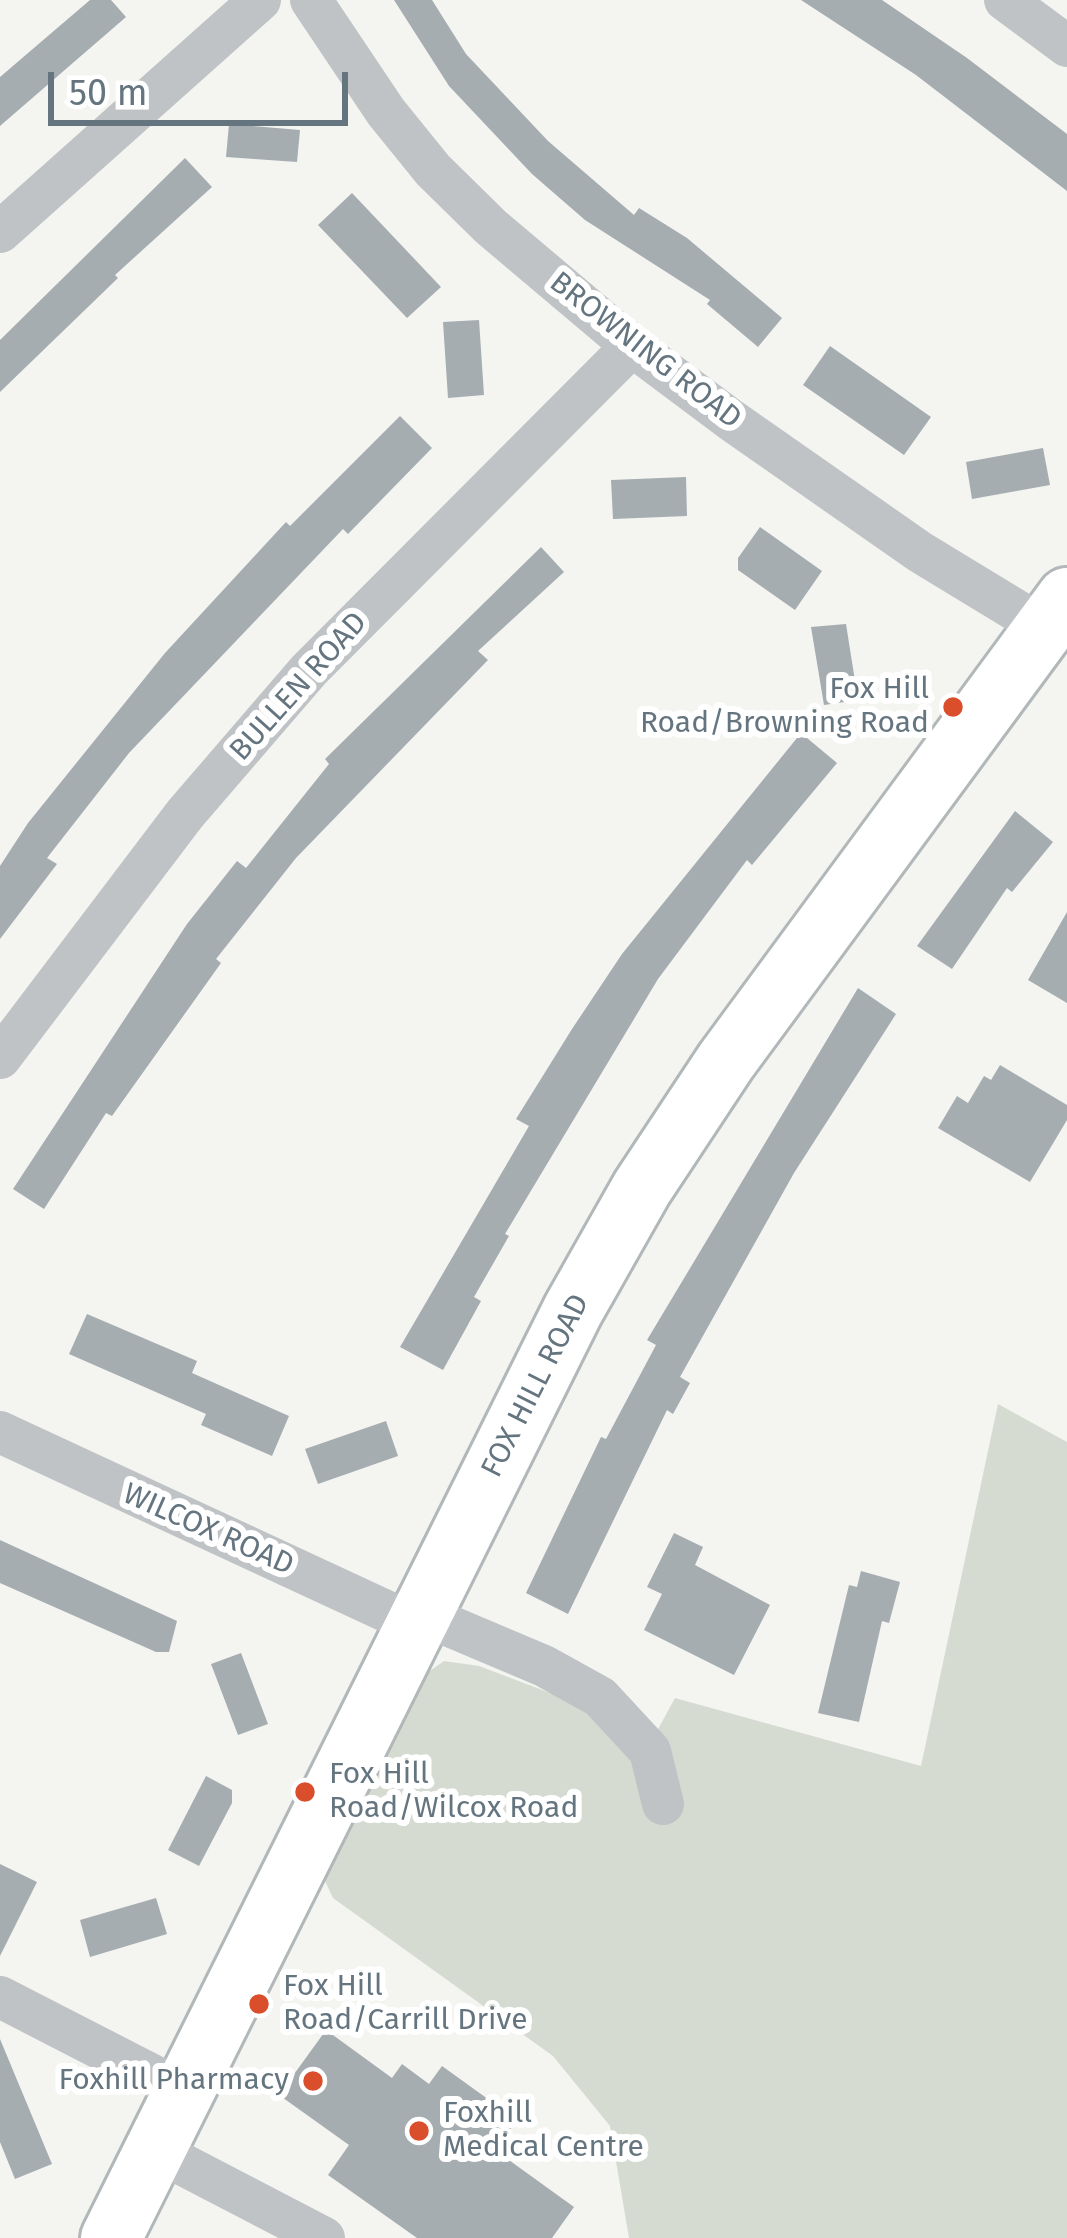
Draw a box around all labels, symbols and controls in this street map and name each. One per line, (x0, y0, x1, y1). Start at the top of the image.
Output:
scale bar (54, 48, 354, 122)
text: 50 m (69, 71, 148, 115)
street label: BROWNING ROAD (542, 265, 748, 437)
street label: BULLEN ROAD (223, 605, 375, 769)
place label: Fox Hill Road/Browning Road (640, 672, 929, 742)
marker: Fox Hill Road/Browning Road (940, 694, 966, 720)
street label: FOX HILL ROAD (474, 1288, 598, 1484)
street label: WILCOX ROAD (117, 1476, 299, 1584)
place label: Fox Hill Road/Wilcox Road (329, 1757, 578, 1828)
marker: Fox Hill Road/Wilcox Road (292, 1779, 318, 1805)
place label: Fox Hill Road/Carrill Drive (283, 1969, 527, 2040)
marker: Fox Hill Road/Carrill Drive (246, 1991, 272, 2017)
place label: Foxhill Pharmacy (59, 2063, 289, 2099)
marker: Foxhill Pharmacy (300, 2068, 326, 2094)
place label: Foxhill Medical Centre (443, 2096, 644, 2166)
marker: Foxhill Medical Centre (406, 2118, 432, 2144)

